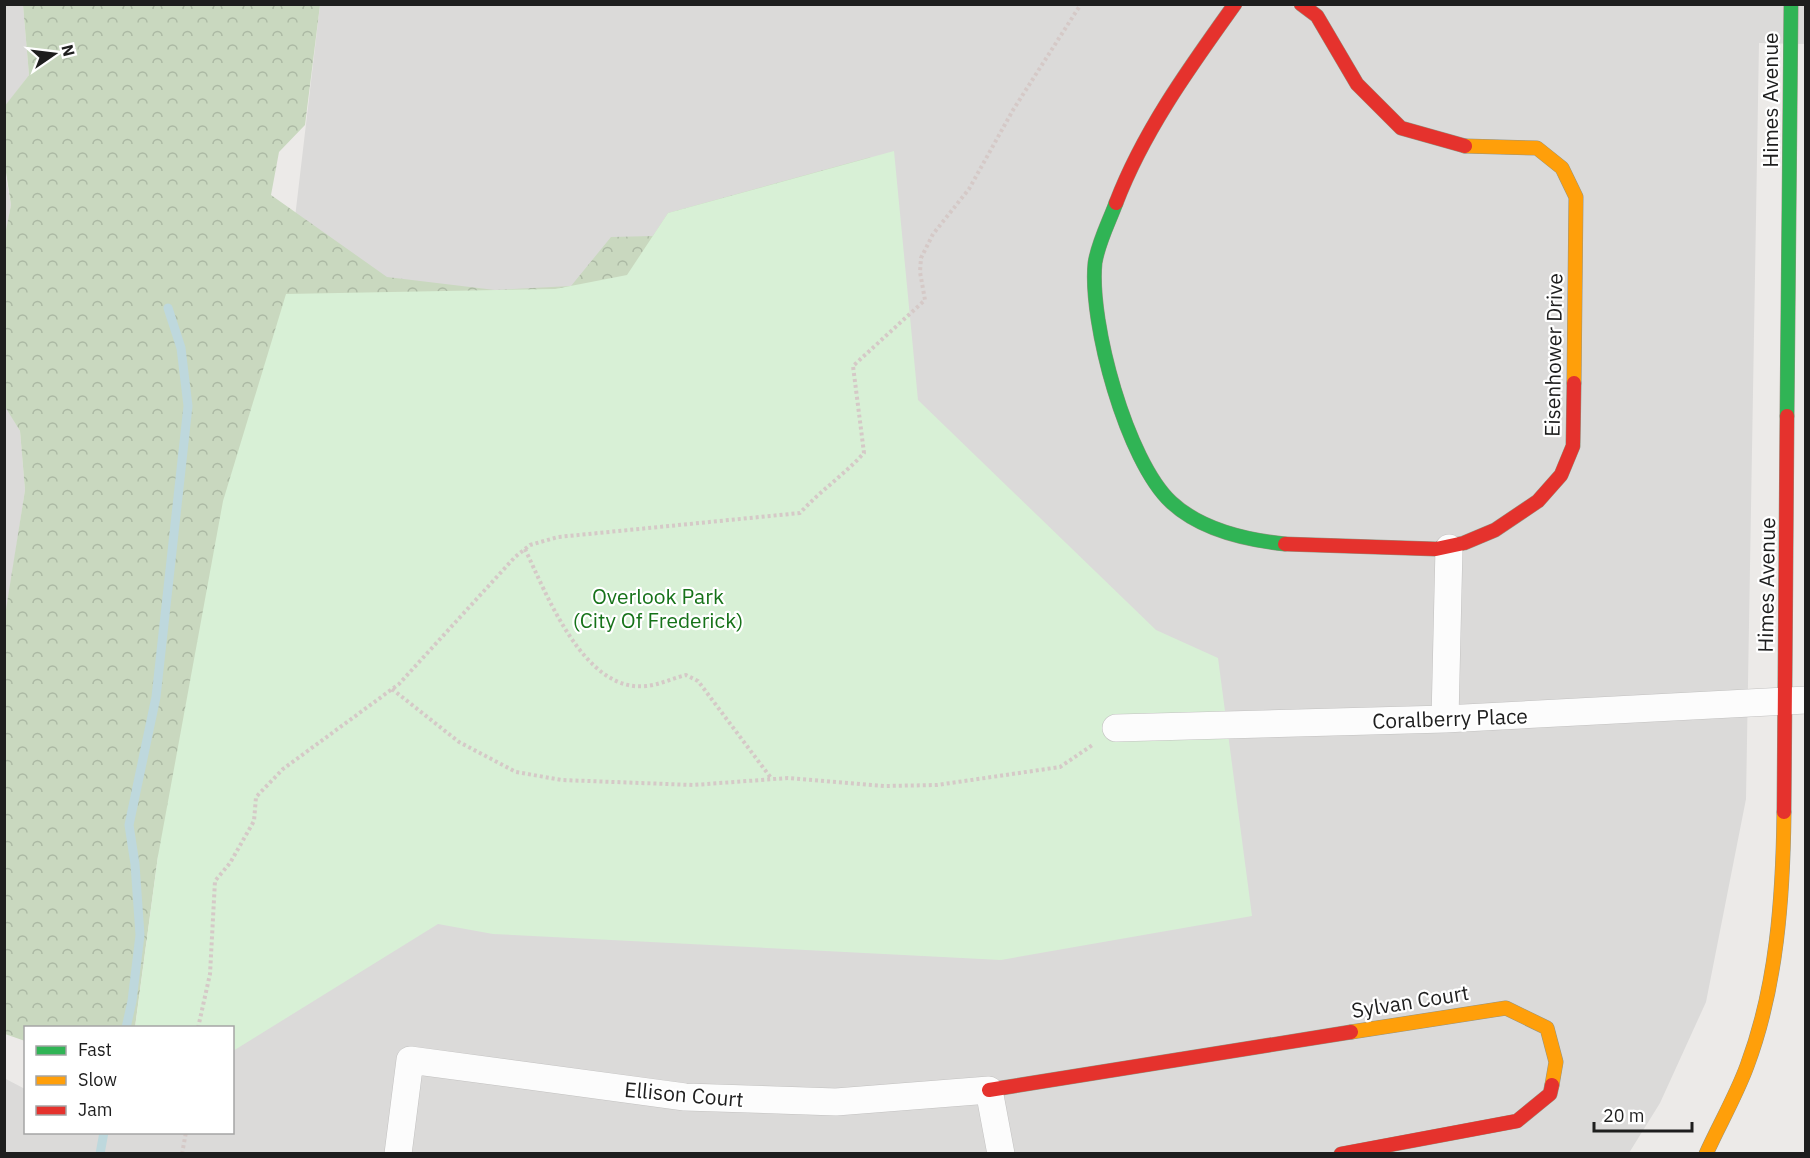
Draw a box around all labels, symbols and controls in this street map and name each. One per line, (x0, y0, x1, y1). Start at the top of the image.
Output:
north arrow (24, 24, 84, 84)
street label: Himes Avenue (1756, 32, 1784, 168)
text: N (57, 42, 80, 58)
street label: Eisenhower Drive (1538, 273, 1568, 437)
street label: Himes Avenue (1751, 517, 1781, 653)
park label: Overlook Park (City Of Frederick) (573, 582, 743, 634)
street label: Coralberry Place (1372, 701, 1528, 735)
street label: Sylvan Court (1349, 978, 1471, 1024)
legend (24, 1026, 234, 1134)
text: Fast (78, 1038, 112, 1061)
text: Slow (78, 1068, 117, 1091)
street label: Ellison Court (623, 1075, 745, 1113)
scale bar (1594, 1095, 1692, 1133)
text: Jam (78, 1098, 113, 1121)
text: 20 m (1603, 1104, 1645, 1127)

